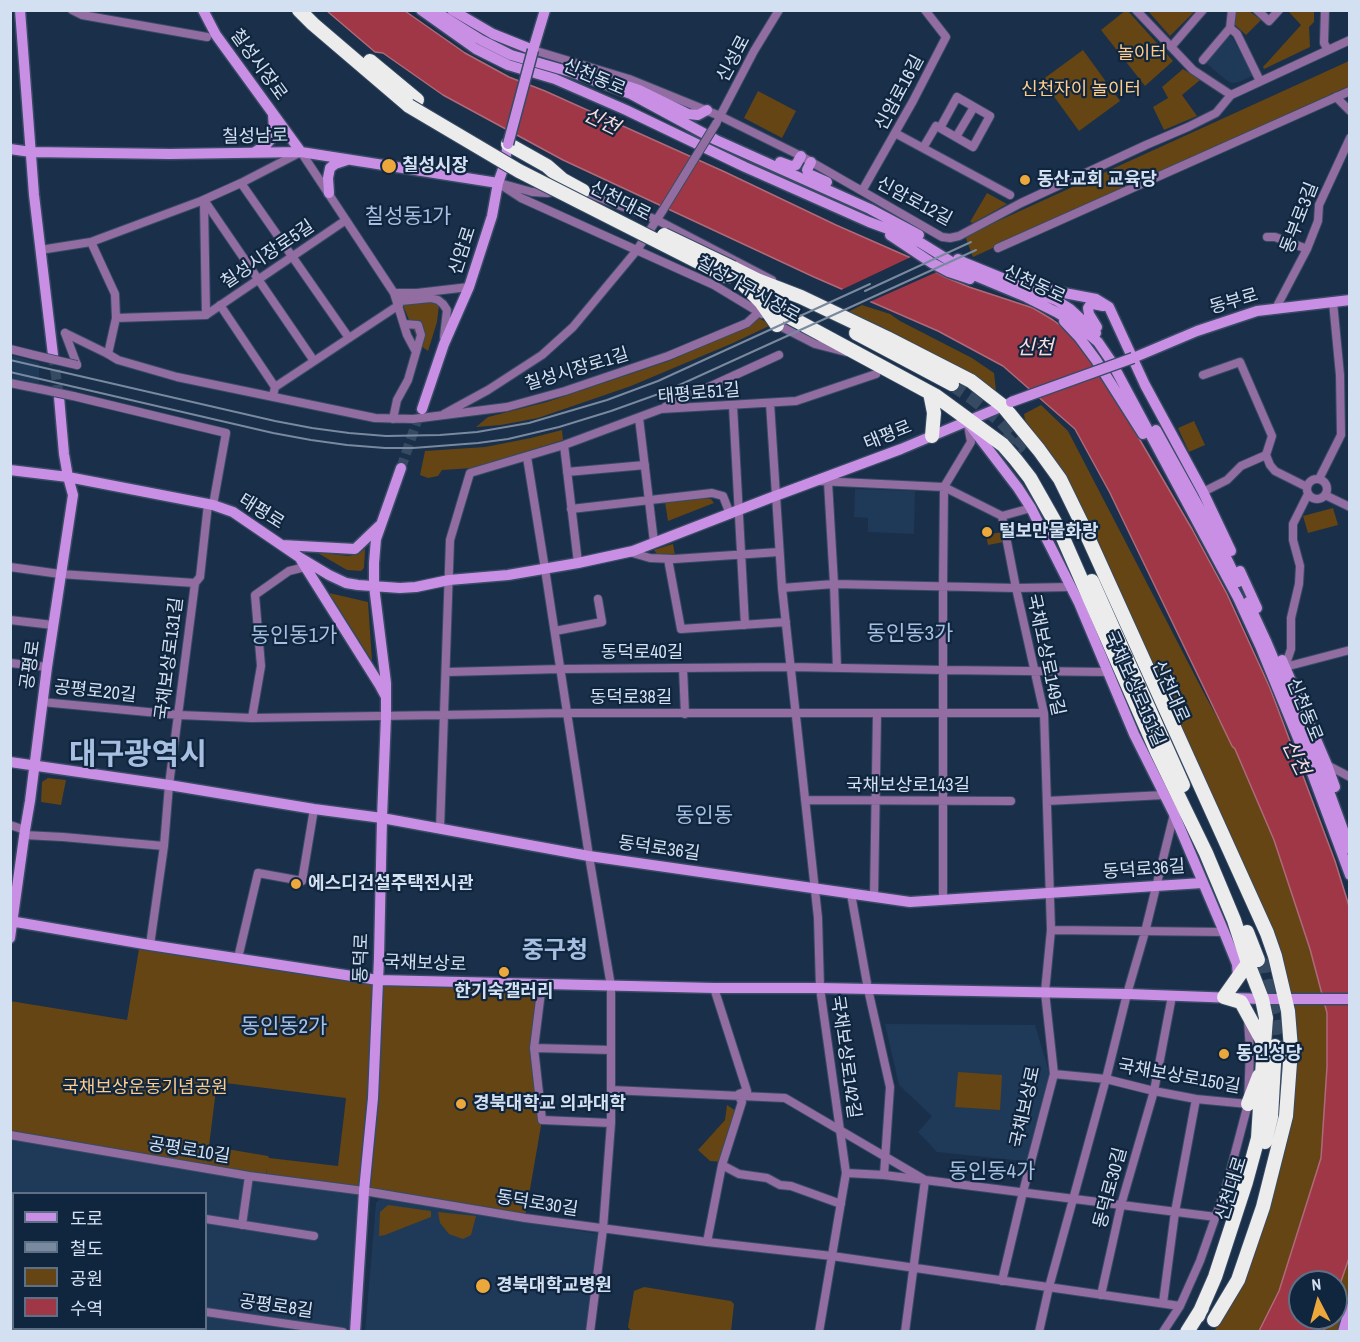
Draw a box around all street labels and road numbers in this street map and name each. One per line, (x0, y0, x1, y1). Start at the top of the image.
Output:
street label: 칠성시장로 (225, 25, 291, 105)
street label: 신성로 (713, 32, 755, 86)
street label: 신암로16길 (871, 51, 929, 135)
street label: 신천동로 (559, 55, 629, 101)
street label: 칠성남로 (222, 126, 288, 148)
street label: 신암로12길 (872, 173, 956, 231)
street label: 신천대로 (586, 177, 654, 227)
street label: 동부로3길 (1277, 179, 1323, 257)
street label: 칠성시장로5길 (217, 216, 319, 294)
street label: 신암로 (445, 224, 481, 278)
street label: 칠성가구시장로 (692, 252, 804, 328)
street label: 신천동로 (999, 261, 1069, 309)
street label: 동부로 (1207, 285, 1261, 319)
street label: 칠성시장로1길 (522, 344, 632, 396)
street label: 태평로51길 (657, 380, 741, 408)
street label: 태평로 (861, 417, 915, 455)
street label: 태평로 (234, 490, 288, 534)
street label: 국채보상로149길 (1022, 592, 1068, 718)
street label: 국채보상로131길 (152, 596, 188, 722)
street label: 국채보상로151길 (1099, 628, 1169, 750)
street label: 공평로 (17, 639, 45, 691)
street label: 동덕로40길 (601, 642, 683, 664)
street label: 신천대로 (1147, 657, 1193, 727)
street label: 신천동로 (1282, 675, 1326, 745)
street label: 공평로20길 (53, 677, 137, 707)
street label: 동덕로38길 (590, 687, 672, 709)
street label: 국채보상로143길 (846, 775, 970, 797)
street label: 동덕로36길 (617, 833, 701, 865)
street label: 동덕로36길 (1102, 856, 1186, 884)
street label: 동덕로 (350, 933, 374, 983)
street label: 국채보상로 (383, 952, 467, 976)
street label: 국채보상로142길 (826, 994, 864, 1120)
street label: 국채보상로150길 (1116, 1056, 1242, 1098)
street label: 국채보상로 (1007, 1064, 1045, 1150)
street label: 공평로10길 (146, 1134, 232, 1168)
street label: 동덕로30길 (1090, 1145, 1132, 1231)
street label: 신천대로 (1212, 1154, 1252, 1224)
street label: 동덕로30길 (494, 1187, 580, 1221)
street label: 공평로8길 (238, 1291, 314, 1323)

